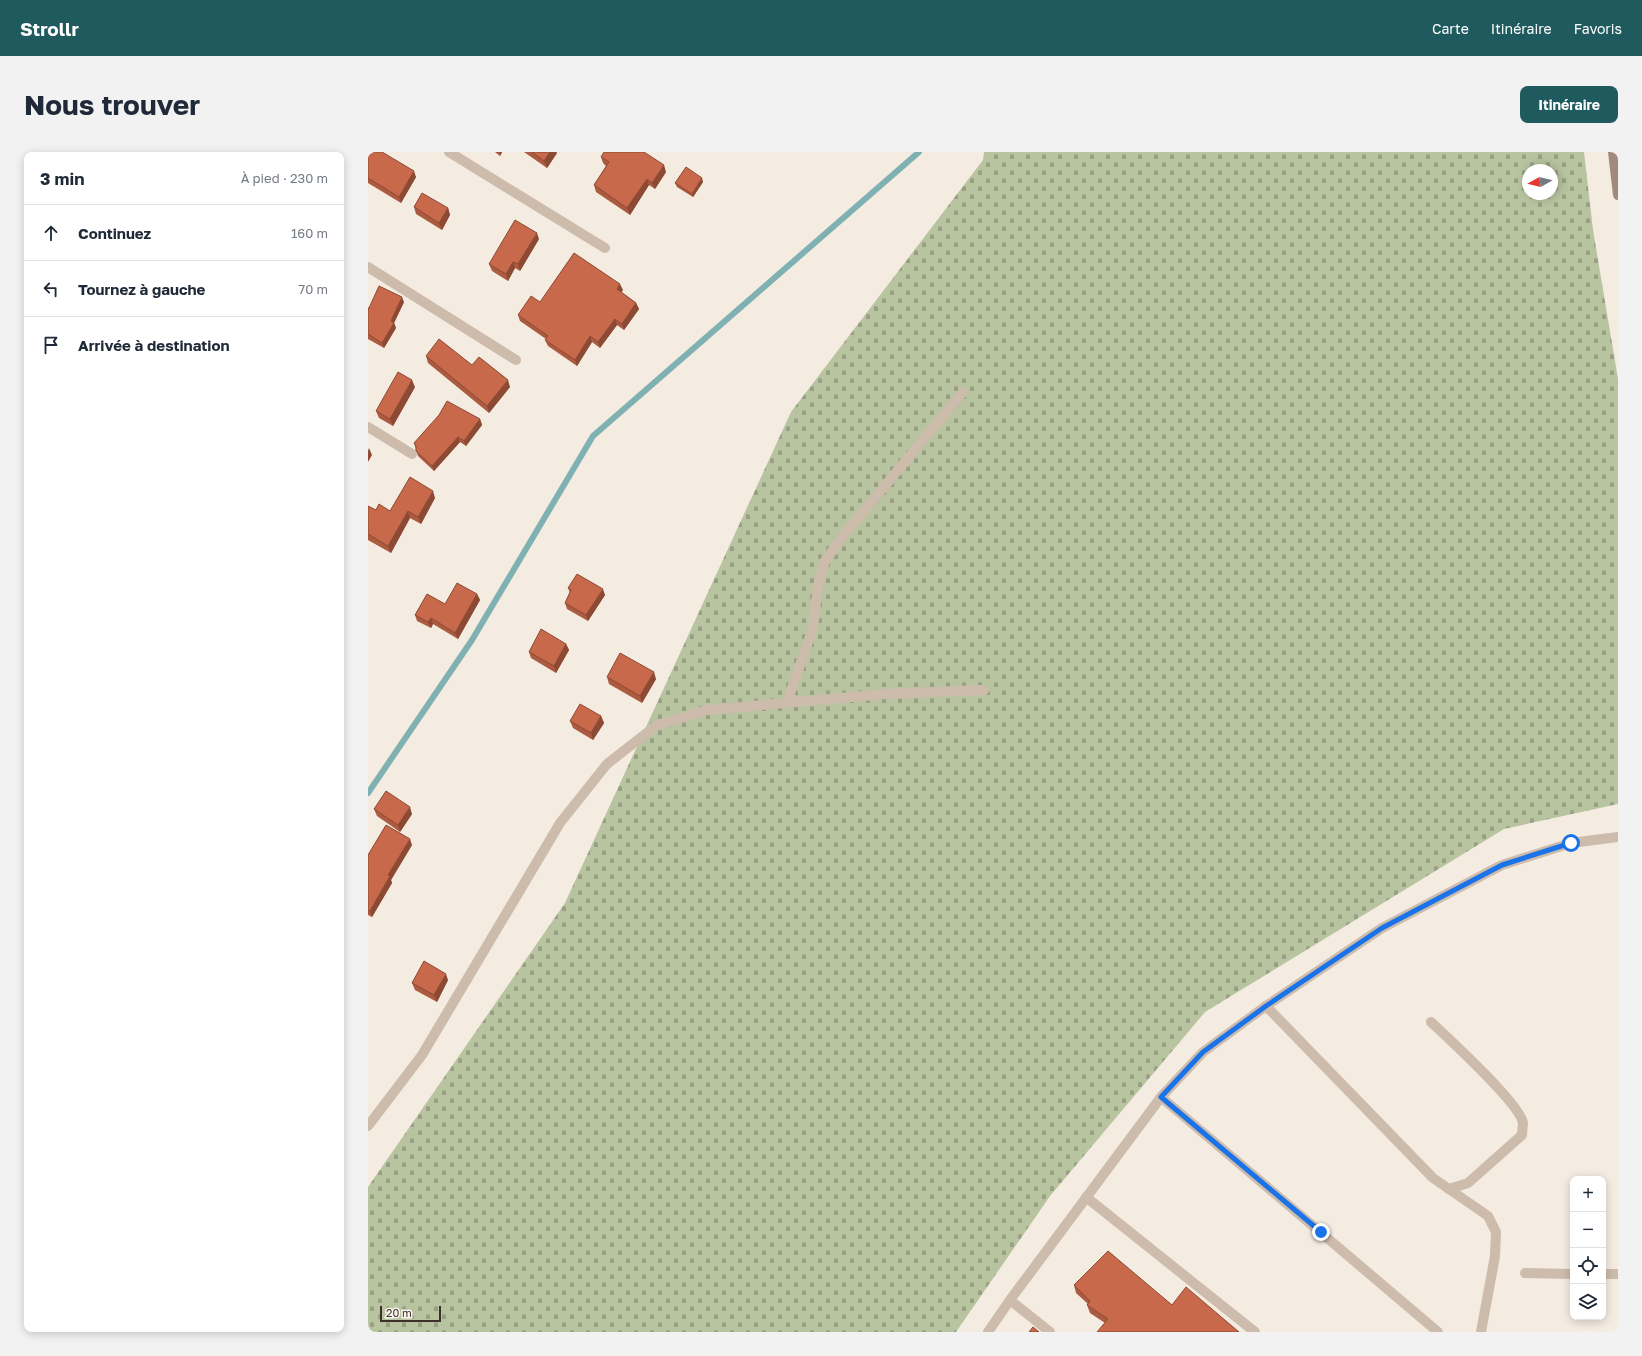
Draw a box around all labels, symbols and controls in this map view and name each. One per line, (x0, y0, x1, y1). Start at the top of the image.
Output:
text: Strollr (20, 17, 79, 40)
text: Carte (1432, 20, 1469, 37)
text: Itinéraire (1491, 20, 1552, 37)
text: Favoris (1574, 20, 1622, 37)
button: Itinéraire (1520, 86, 1618, 123)
text: Nous trouver (24, 88, 200, 121)
north arrow (1522, 164, 1558, 200)
text: 3 min (40, 168, 84, 189)
text: À pied · 230 m (241, 170, 328, 186)
icon: ahead (40, 222, 62, 244)
text: Continuez (78, 224, 151, 242)
text: 160 m (291, 225, 328, 241)
icon: left (40, 278, 62, 300)
text: Tournez à gauche (78, 280, 205, 298)
text: 70 m (298, 281, 328, 297)
icon: arrive (40, 334, 62, 356)
text: Arrivée à destination (78, 336, 230, 354)
route start (1562, 834, 1580, 852)
map controls (1570, 1176, 1606, 1320)
button: + (1570, 1176, 1606, 1212)
button: − (1570, 1212, 1606, 1248)
route end (1312, 1223, 1330, 1241)
button: locate (1570, 1248, 1606, 1284)
button: layers (1570, 1284, 1606, 1320)
scale bar (380, 1304, 441, 1323)
text: 20 m (386, 1306, 412, 1319)

